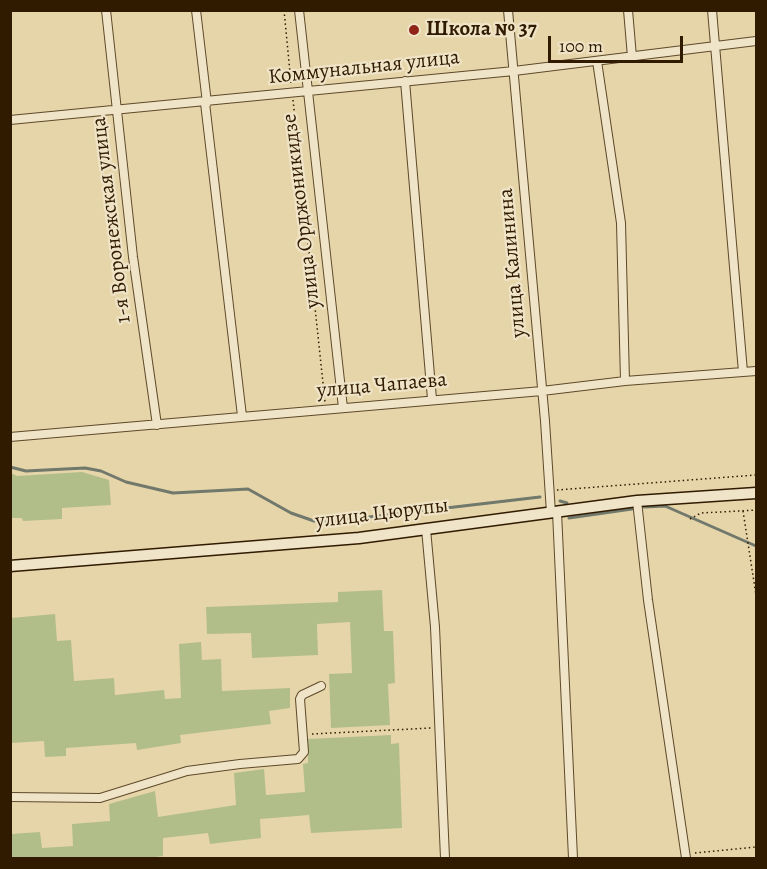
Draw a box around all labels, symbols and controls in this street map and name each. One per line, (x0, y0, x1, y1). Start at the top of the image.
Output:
place label: Школа № 37 (426, 17, 537, 43)
marker: Школа № 37 (407, 23, 421, 37)
scale bar (551, 24, 686, 62)
text: 100 m (559, 34, 603, 58)
street label: Коммунальная улица (267, 45, 461, 91)
street label: улица Орджоникидзе (278, 112, 326, 310)
street label: 1-я Воронежская улица (87, 115, 137, 325)
street label: улица Калинина (494, 187, 532, 339)
street label: улица Чапаева (316, 368, 448, 404)
street label: улица Цюрупы (314, 493, 450, 535)

